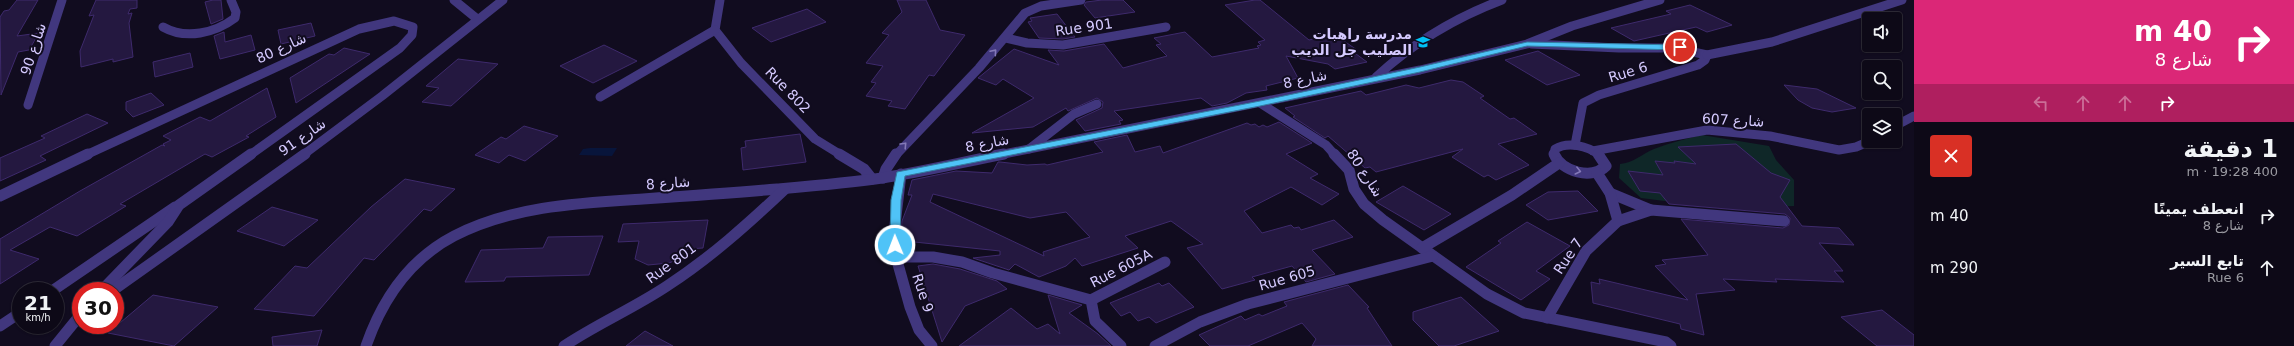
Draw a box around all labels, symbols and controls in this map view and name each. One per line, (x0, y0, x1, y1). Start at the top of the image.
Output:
map controls (1862, 12, 1902, 148)
button: sound (1862, 12, 1902, 52)
street label: Rue 901 (1054, 15, 1114, 39)
text: 40 m (2134, 15, 2212, 48)
icon: right (2226, 16, 2278, 68)
street label: شارع 90 (17, 21, 50, 77)
place label: مدرسة راهبات الصليب جل الديب (1291, 26, 1412, 58)
street label: شارع 80 (253, 29, 309, 67)
pin (1663, 30, 1697, 64)
school or university icon: مدرسة راهبات الصليب جل الديب (1415, 34, 1431, 50)
icon: arrive (1669, 36, 1691, 58)
one-way arrow (989, 49, 996, 56)
text: شارع 8 (2155, 49, 2212, 70)
street label: Rue 6 (1607, 58, 1650, 85)
button: search (1862, 60, 1902, 100)
street label: Rue 802 (762, 64, 814, 116)
street label: شارع 8 (1282, 67, 1329, 92)
icon: left (2030, 92, 2052, 114)
icon: ahead (2072, 92, 2094, 114)
icon: ahead (2114, 92, 2136, 114)
icon: right (2156, 92, 2178, 114)
button: layers (1862, 108, 1902, 148)
street label: شارع 607 (1701, 110, 1765, 131)
street label: شارع 91 (276, 115, 329, 160)
street label: شارع 8 (964, 131, 1011, 156)
button: close (1930, 135, 1972, 177)
text: 1 دقيقة (2183, 135, 2278, 163)
one-way arrow (899, 142, 907, 150)
street label: شارع 80 (1343, 146, 1386, 200)
text: 400 m · 19:28 (2187, 164, 2278, 179)
one-way arrow (1574, 166, 1581, 175)
street label: شارع 8 (645, 173, 691, 194)
text: انعطف يمينًا (2153, 200, 2244, 218)
icon: right (2256, 205, 2278, 227)
text: 40 m (1930, 207, 1969, 225)
text: شارع 8 (2203, 218, 2244, 233)
position arrow (874, 224, 916, 266)
street label: Rue 7 (1550, 235, 1586, 277)
street label: Rue 801 (643, 240, 699, 286)
street label: Rue 605A (1087, 245, 1155, 290)
text: تابع السير (2170, 252, 2244, 270)
icon: ahead (2256, 257, 2278, 279)
text: 290 m (1930, 259, 1978, 277)
street label: Rue 605 (1257, 262, 1317, 294)
text: Rue 6 (2207, 270, 2244, 285)
street label: Rue 9 (909, 272, 937, 314)
speed limit sign: 30 (72, 282, 124, 334)
text: 21 (24, 291, 52, 315)
text: km/h (25, 312, 51, 323)

